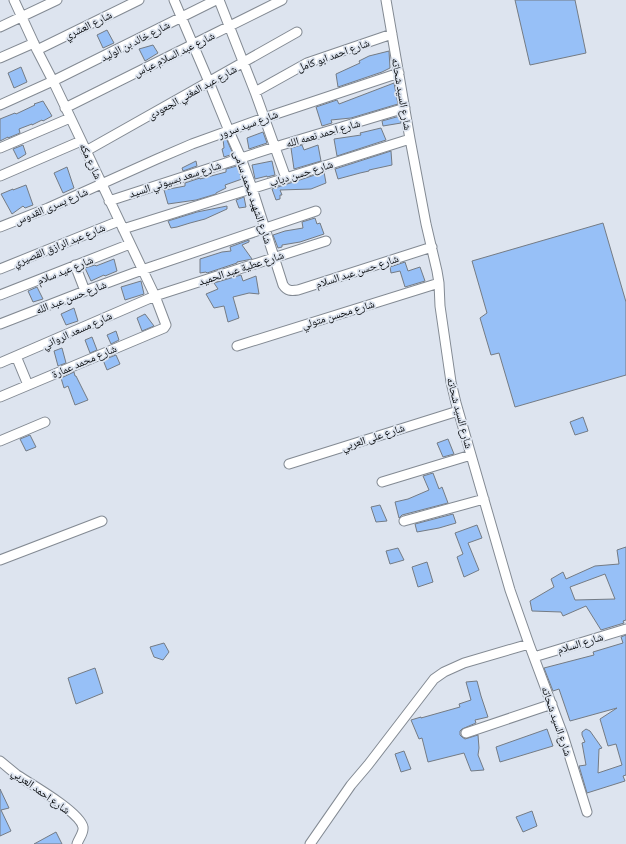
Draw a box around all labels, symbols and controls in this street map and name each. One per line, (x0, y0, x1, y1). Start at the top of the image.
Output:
street label: شارع العشري (61, 6, 115, 44)
street label: شارع خالد بن الوليد (97, 16, 172, 64)
street label: شارع عبد السلام عباس (130, 27, 217, 80)
street label: شارع احمد ابو كامل (294, 33, 371, 75)
street label: شارع السيد شحاته (389, 57, 417, 131)
street label: شارع عبد المغني الجعودى (144, 60, 240, 124)
street label: شارع سيد سرور (214, 105, 280, 142)
street label: شارع احمد نعمه الله (284, 114, 362, 150)
street label: شارع مكه (77, 140, 107, 181)
street label: شارع الشهيد محمد سامى (230, 148, 277, 246)
street label: شارع حسن دياب (267, 155, 334, 189)
street label: شارع سعد بسيوني السيد (127, 156, 223, 202)
street label: شارع يسرى القدوس (11, 182, 90, 228)
street label: شارع عبد الرازق القصيري (10, 218, 108, 271)
street label: شارع عطية عبد الحميد (196, 246, 285, 288)
street label: شارع حسن عبد السلام (313, 249, 400, 291)
street label: شارع عيد سلام (34, 251, 95, 288)
street label: شارع حسن عبد الله (33, 275, 108, 317)
street label: شارع محسن متولي (299, 294, 377, 333)
street label: شارع مسعد الرواني (39, 306, 115, 353)
street label: شارع محمد عمارة (49, 339, 119, 381)
street label: شارع السيد شحاته (444, 375, 478, 450)
street label: شارع على العربي (339, 418, 407, 456)
street label: شارع السلام (555, 627, 605, 657)
street label: شارع السيد شحاته (539, 684, 577, 758)
street label: شارع احمد العربي (8, 763, 74, 818)

